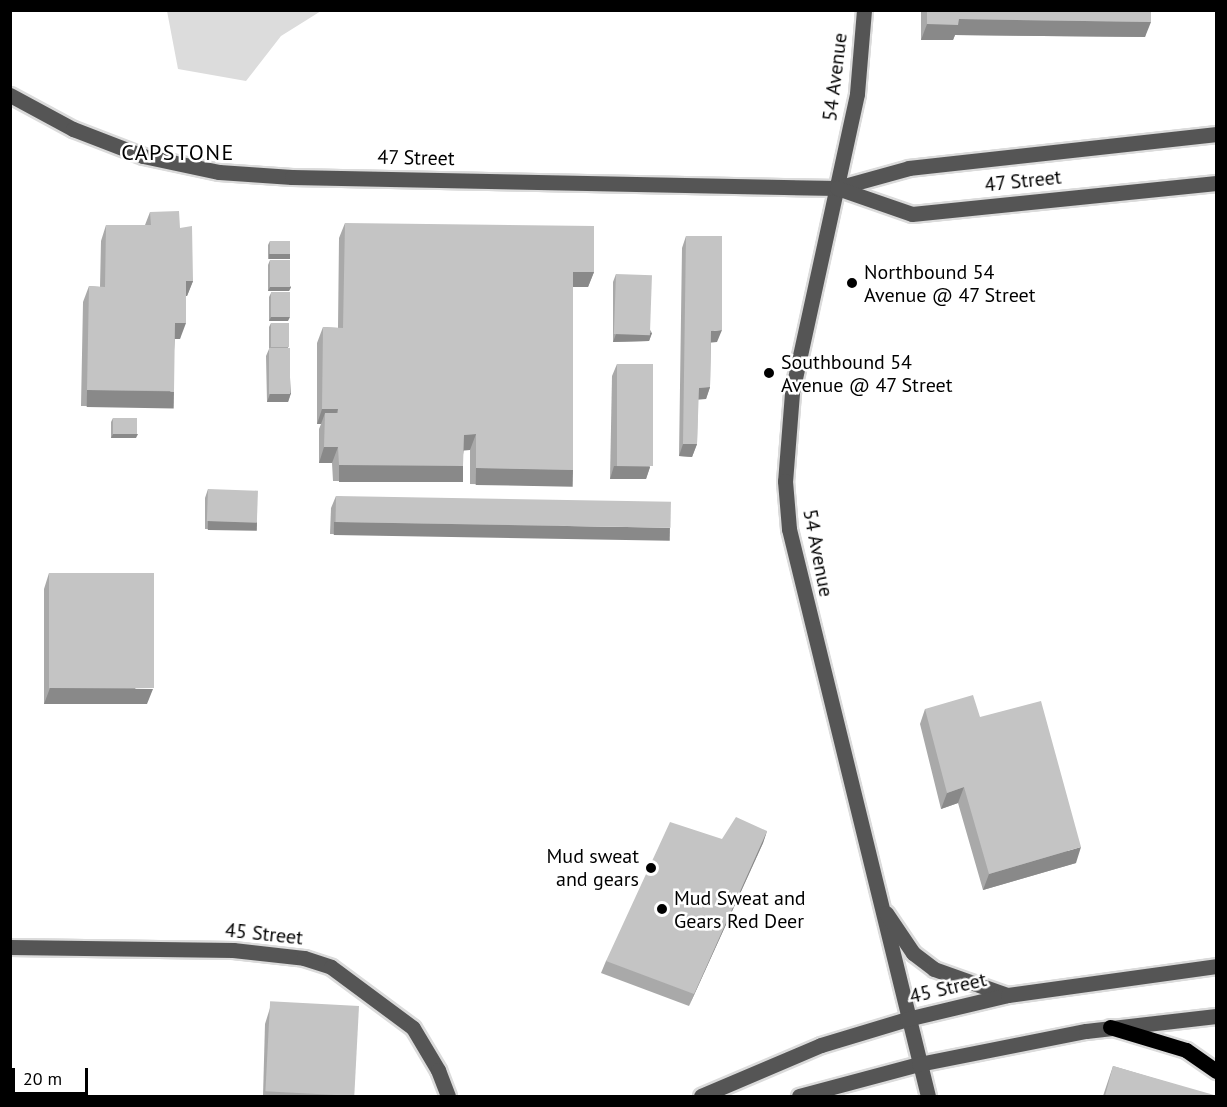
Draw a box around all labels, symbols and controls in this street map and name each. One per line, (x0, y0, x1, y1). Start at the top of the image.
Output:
street label: 54 Avenue (818, 31, 852, 123)
district label: CAPSTONE (121, 140, 235, 166)
street label: 47 Street (377, 145, 455, 171)
street label: 47 Street (983, 165, 1063, 197)
place label: Northbound 54 Avenue @ 47 Street (864, 260, 1037, 307)
marker: Northbound 54 Avenue @ 47 Street (845, 276, 859, 290)
place label: Southbound 54 Avenue @ 47 Street (781, 350, 954, 397)
marker: Southbound 54 Avenue @ 47 Street (762, 366, 776, 380)
street label: 54 Avenue (798, 507, 838, 599)
place label: Mud sweat and gears (547, 844, 639, 891)
marker: Mud sweat and gears (644, 861, 658, 875)
place label: Mud Sweat and Gears Red Deer (674, 886, 806, 933)
marker: Mud Sweat and Gears Red Deer (655, 902, 669, 916)
street label: 45 Street (224, 918, 304, 950)
street label: 45 Street (907, 968, 989, 1008)
scale bar (15, 1056, 92, 1094)
text: 20 m (23, 1067, 62, 1090)

